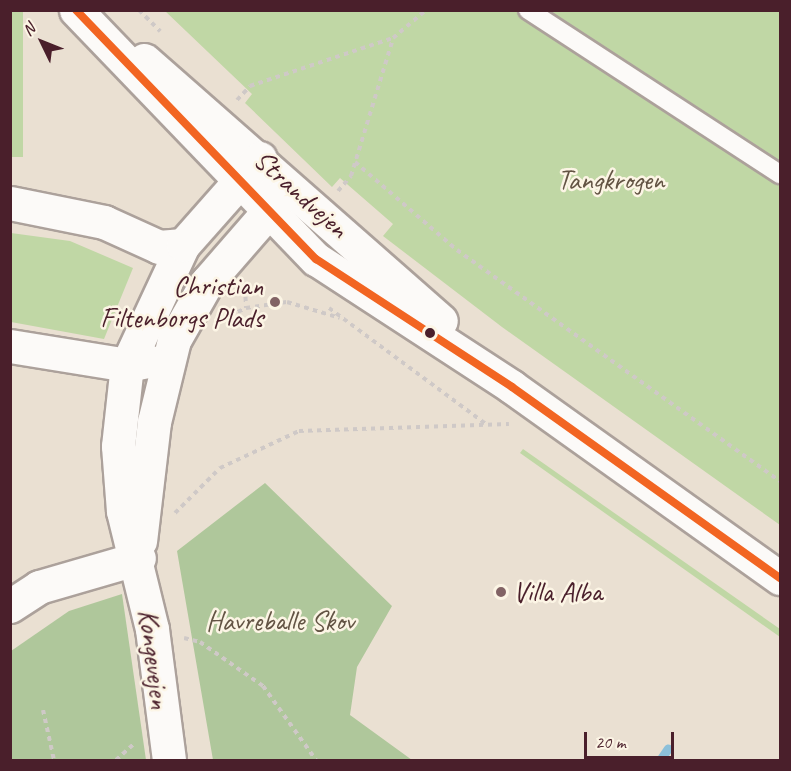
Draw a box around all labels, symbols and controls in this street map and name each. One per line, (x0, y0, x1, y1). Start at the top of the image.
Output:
north arrow (12, 12, 72, 72)
text: N (18, 19, 40, 40)
street label: Strandvejen (247, 143, 355, 245)
park label: Tangkrogen (558, 163, 664, 197)
place label: Christian Filtenborgs Plads (100, 269, 263, 335)
marker: Christian Filtenborgs Plads (268, 295, 282, 309)
unlabelled marker (424, 327, 436, 339)
place label: Villa Alba (513, 575, 603, 609)
marker: Villa Alba (494, 585, 508, 599)
park label: Havreballe Skov (206, 604, 354, 638)
street label: Kongevejen (131, 607, 177, 711)
scale bar (587, 720, 677, 758)
text: 20 m (595, 731, 626, 753)

